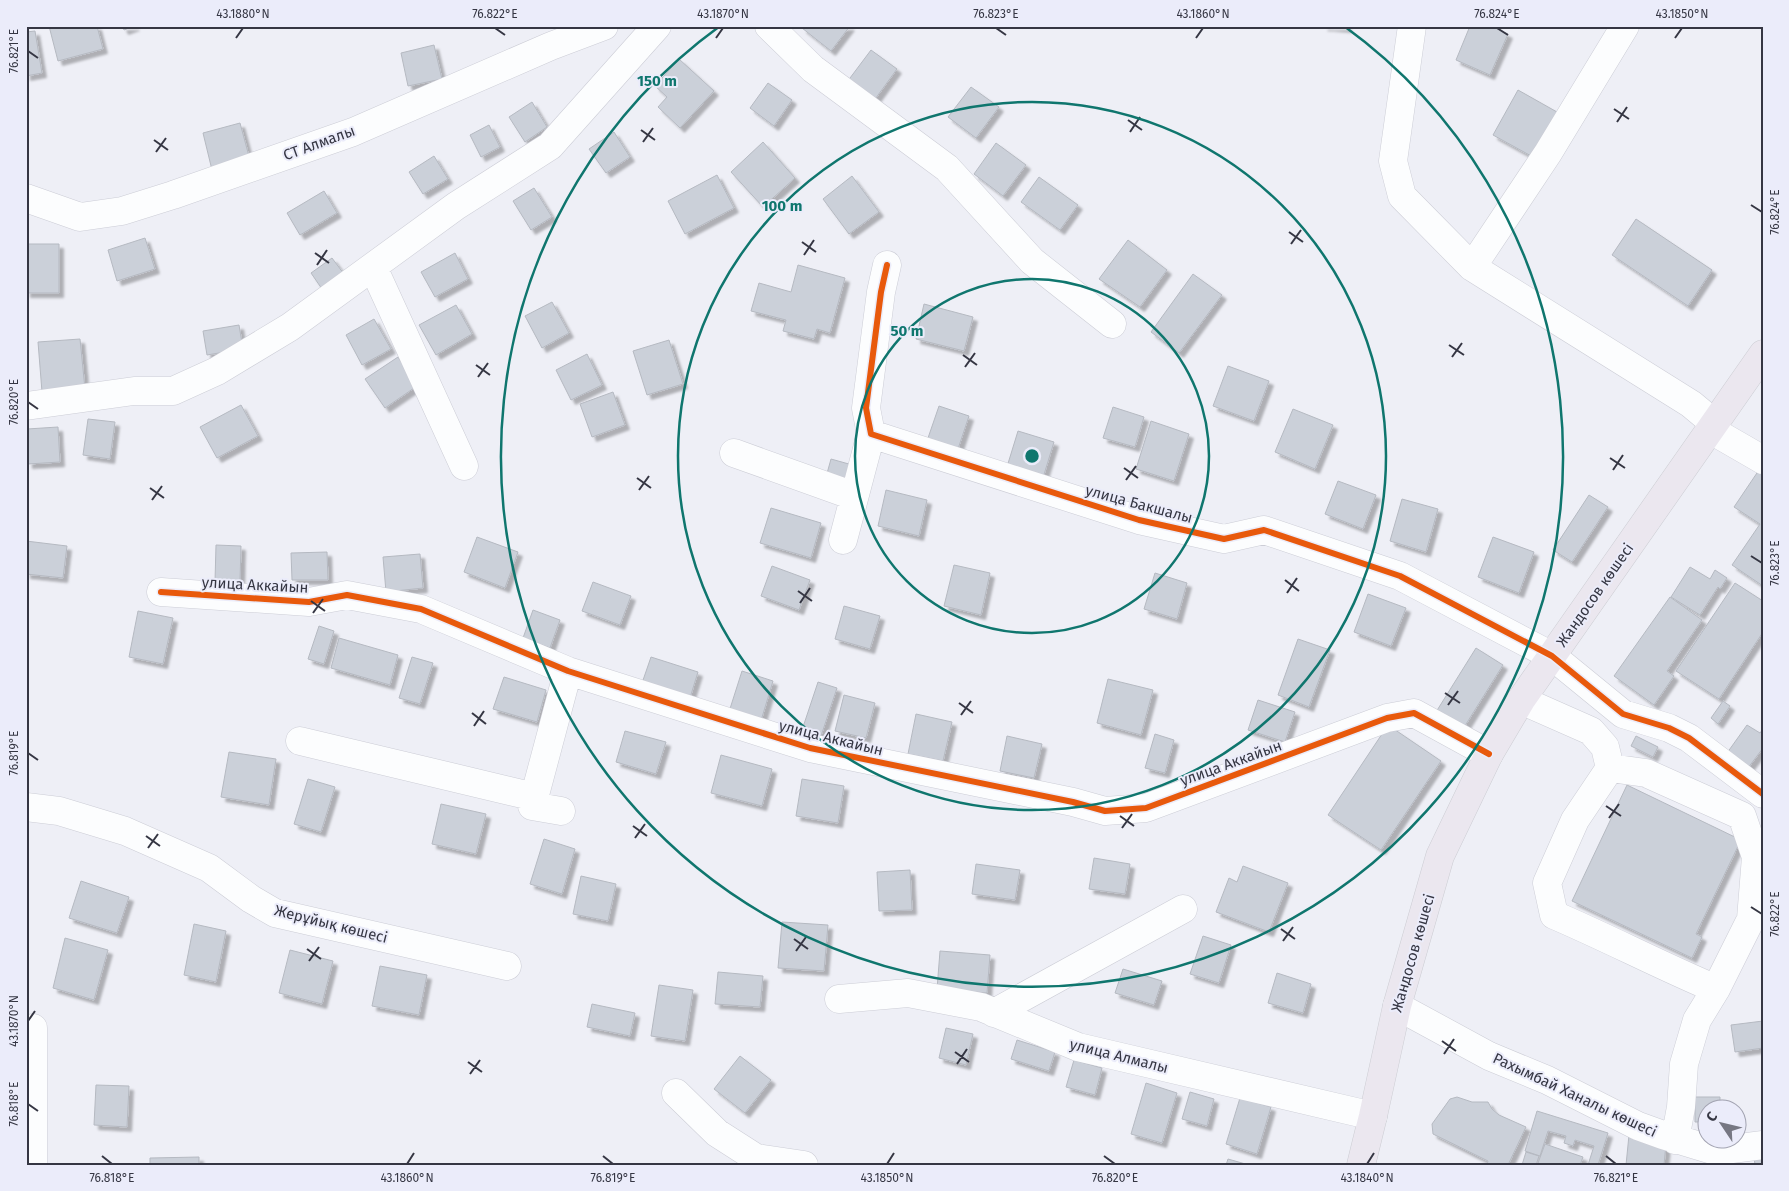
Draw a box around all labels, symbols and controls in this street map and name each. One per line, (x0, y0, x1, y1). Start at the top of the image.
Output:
text: 43.1880°N (216, 7, 270, 21)
text: 76.822°E (472, 7, 518, 21)
text: 43.1870°N (697, 7, 749, 21)
text: 76.823°E (973, 7, 1019, 21)
text: 43.1860°N (1176, 7, 1230, 21)
text: 76.824°E (1474, 7, 1520, 21)
text: 43.1850°N (1656, 7, 1708, 21)
text: 76.821°E (7, 29, 21, 73)
text: 150 m (637, 72, 677, 90)
street label: СТ Алмалы (281, 122, 357, 164)
text: 76.824°E (1768, 189, 1782, 235)
text: 100 m (762, 197, 802, 215)
text: 50 m (890, 322, 924, 340)
text: 76.820°E (7, 379, 21, 425)
centre of rings (1023, 447, 1041, 465)
street label: улица Бакшалы (1083, 481, 1195, 527)
street label: Жандосов көшесі (1553, 540, 1637, 650)
text: 76.823°E (1768, 540, 1782, 586)
street label: улица Аккайын (201, 573, 309, 597)
street label: улица Аккайын (777, 716, 885, 760)
text: 76.819°E (7, 731, 21, 775)
street label: улица Аккайын (1178, 736, 1284, 790)
text: 76.822°E (1768, 891, 1782, 937)
street label: Жандосов көшесі (1387, 892, 1439, 1014)
street label: Жерұйық көшесі (272, 901, 390, 947)
text: 43.1870°N (7, 995, 21, 1047)
street label: улица Алмалы (1068, 1035, 1170, 1077)
street label: Рахымбай Ханалы көшесі (1490, 1049, 1660, 1141)
text: 76.818°E (7, 1081, 21, 1127)
north arrow (1696, 1098, 1746, 1148)
text: С (1702, 1109, 1721, 1125)
text: 76.818°E (89, 1171, 135, 1185)
text: 43.1860°N (380, 1171, 434, 1185)
text: 76.819°E (591, 1171, 635, 1185)
text: 43.1850°N (861, 1171, 913, 1185)
text: 76.820°E (1092, 1171, 1138, 1185)
text: 43.1840°N (1340, 1171, 1394, 1185)
text: 76.821°E (1594, 1171, 1638, 1185)

